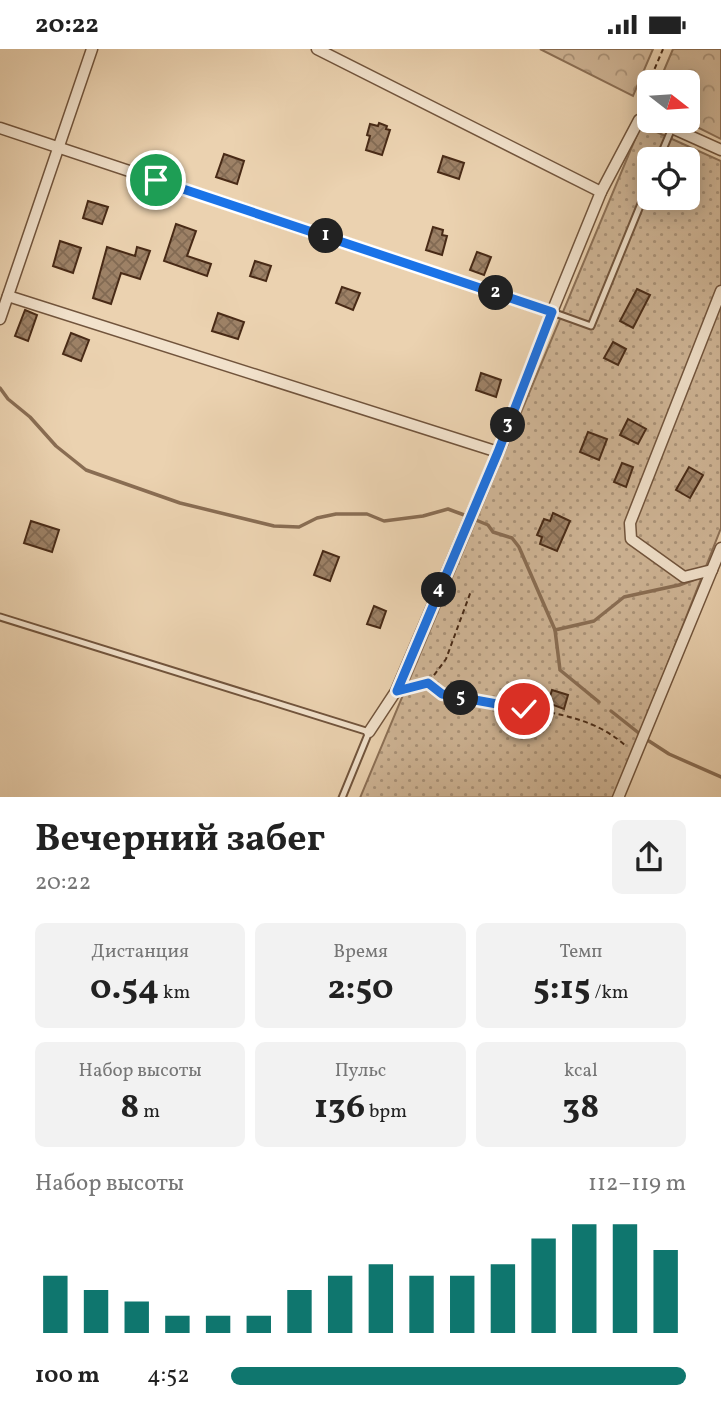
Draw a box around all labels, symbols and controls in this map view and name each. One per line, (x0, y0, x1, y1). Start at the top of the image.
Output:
text: 20:22 (35, 7, 99, 43)
north arrow (637, 70, 700, 133)
map controls (637, 70, 700, 210)
button: locate (637, 147, 700, 210)
pin (126, 150, 186, 210)
icon: arrive (137, 161, 175, 199)
pin: 1 (308, 219, 344, 253)
text: 1 (322, 222, 329, 248)
pin: 2 (478, 275, 514, 311)
text: 2 (491, 279, 500, 305)
pin: 3 (490, 407, 526, 443)
text: 3 (503, 411, 512, 437)
pin: 4 (422, 573, 457, 607)
text: 4 (433, 576, 444, 602)
pin (494, 679, 554, 739)
pin: 5 (444, 681, 478, 715)
text: 5 (456, 684, 465, 710)
icon: check (505, 690, 543, 728)
text: Вечерний забег (35, 814, 325, 867)
button: share (612, 820, 686, 894)
text: 20:22 (35, 867, 91, 899)
text: Дистанция (91, 939, 189, 965)
text: Время (333, 939, 388, 965)
text: Темп (559, 939, 602, 965)
text: 0.54 (90, 965, 159, 1013)
text: 2:50 (327, 965, 394, 1013)
text: 5:15 (533, 965, 591, 1013)
text: km (159, 980, 190, 1006)
text: /km (591, 980, 629, 1006)
text: Набор высоты (79, 1058, 202, 1084)
text: Пульс (335, 1058, 386, 1084)
text: kcal (564, 1058, 598, 1084)
text: 8 (120, 1084, 139, 1132)
text: 136 (314, 1084, 365, 1132)
text: 38 (562, 1084, 599, 1132)
text: m (139, 1099, 160, 1125)
text: bpm (365, 1099, 407, 1125)
text: Набор высоты (35, 1168, 184, 1200)
text: 112–119 m (588, 1168, 686, 1200)
text: 100 m (35, 1360, 100, 1392)
text: 4:52 (147, 1360, 190, 1392)

